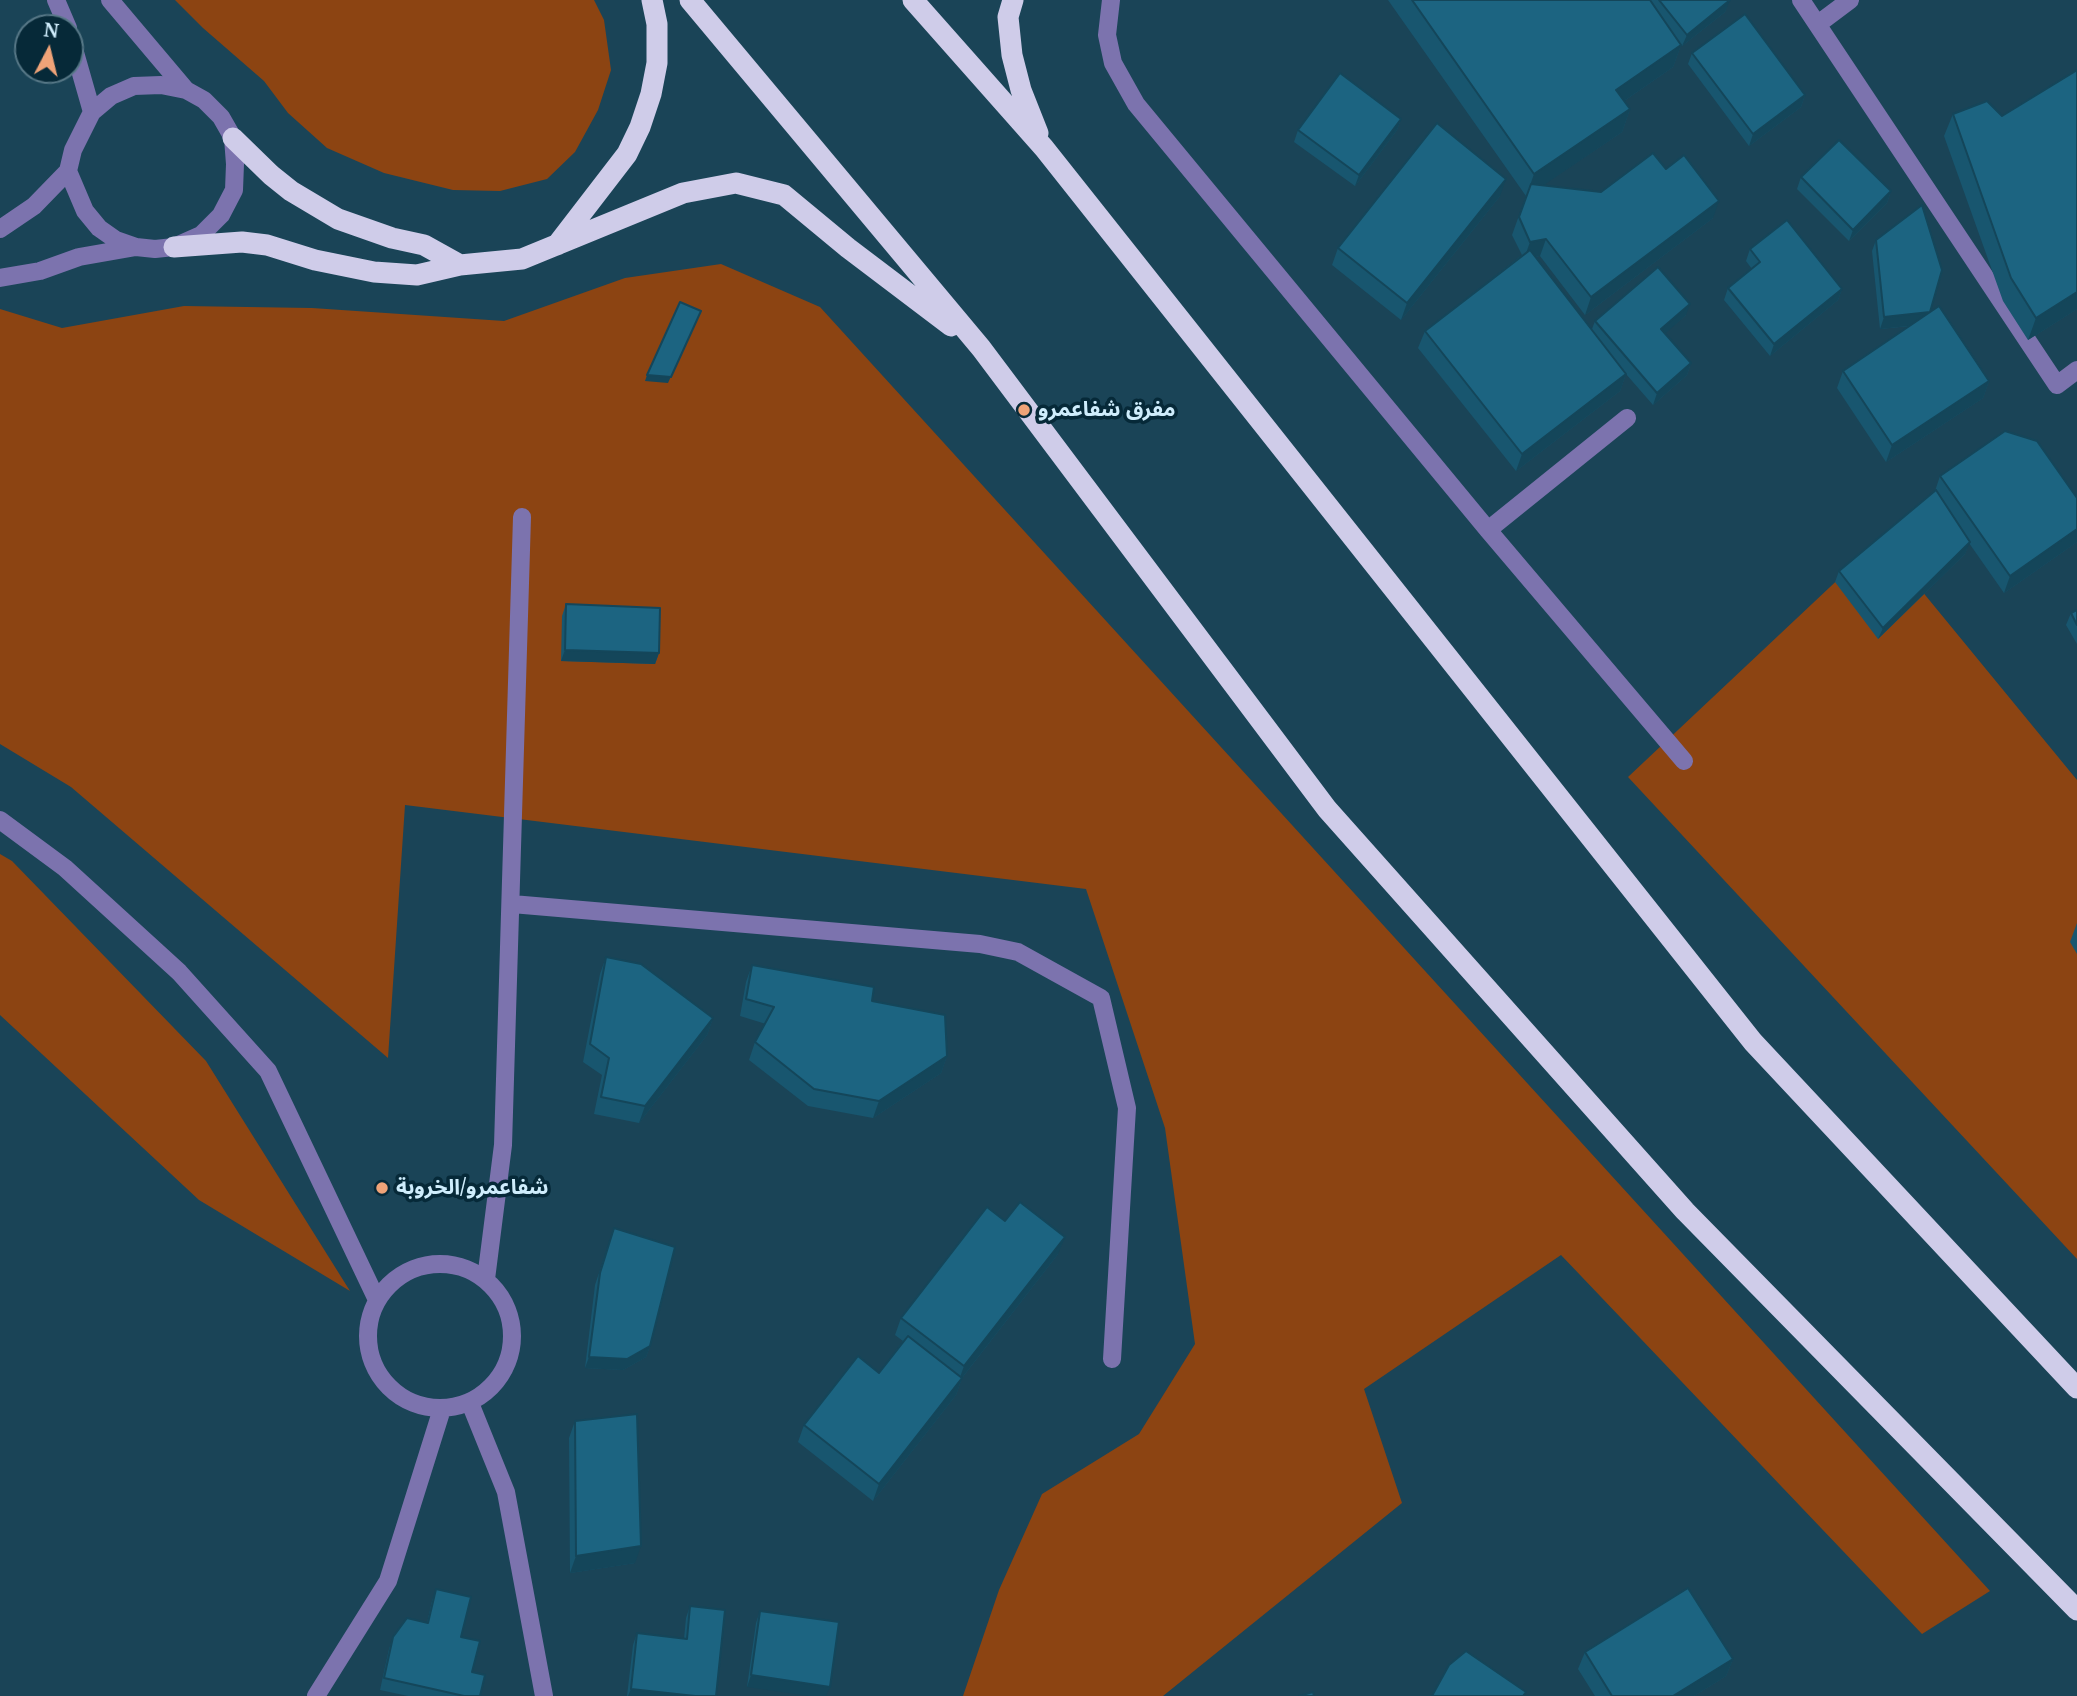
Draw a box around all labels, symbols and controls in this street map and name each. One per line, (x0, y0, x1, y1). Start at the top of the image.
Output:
north arrow (14, 14, 84, 84)
text: N (42, 16, 60, 44)
place label: مفرق شفاعمرو (1038, 397, 1176, 423)
marker: مفرق شفاعمرو (1016, 402, 1032, 418)
place label: شفاعمرو/الخروبة (396, 1175, 548, 1201)
marker: شفاعمرو/الخروبة (374, 1180, 390, 1196)

